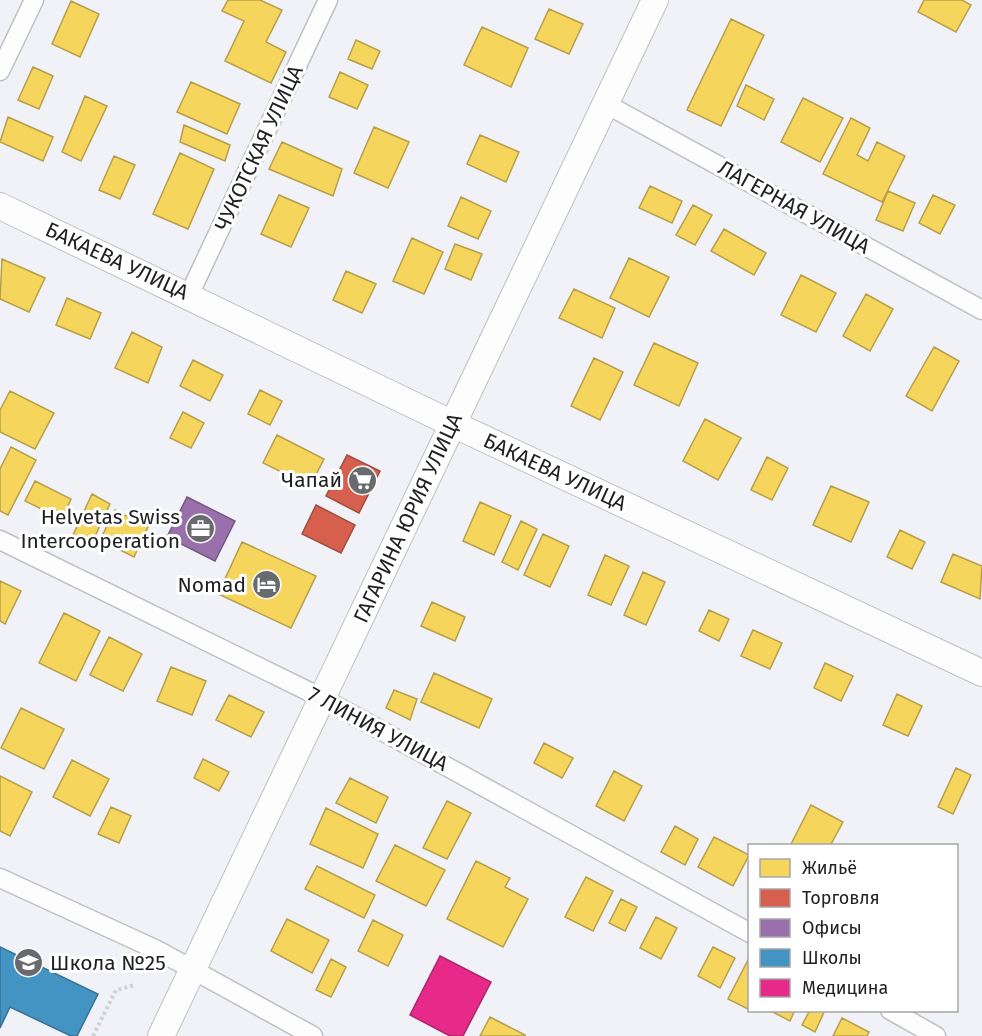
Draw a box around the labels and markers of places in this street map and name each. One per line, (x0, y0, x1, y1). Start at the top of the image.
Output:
supermarket icon: Чапай (347, 464, 379, 496)
place label: Чапай (281, 467, 342, 493)
place label: Helvetas Swiss Intercooperation (20, 504, 180, 554)
office icon: Helvetas Swiss Intercooperation (185, 513, 217, 545)
hotel icon: Nomad (251, 569, 283, 601)
place label: Nomad (177, 572, 246, 598)
school or university icon: Школа №25 (13, 947, 45, 979)
place label: Школа №25 (50, 950, 166, 976)

